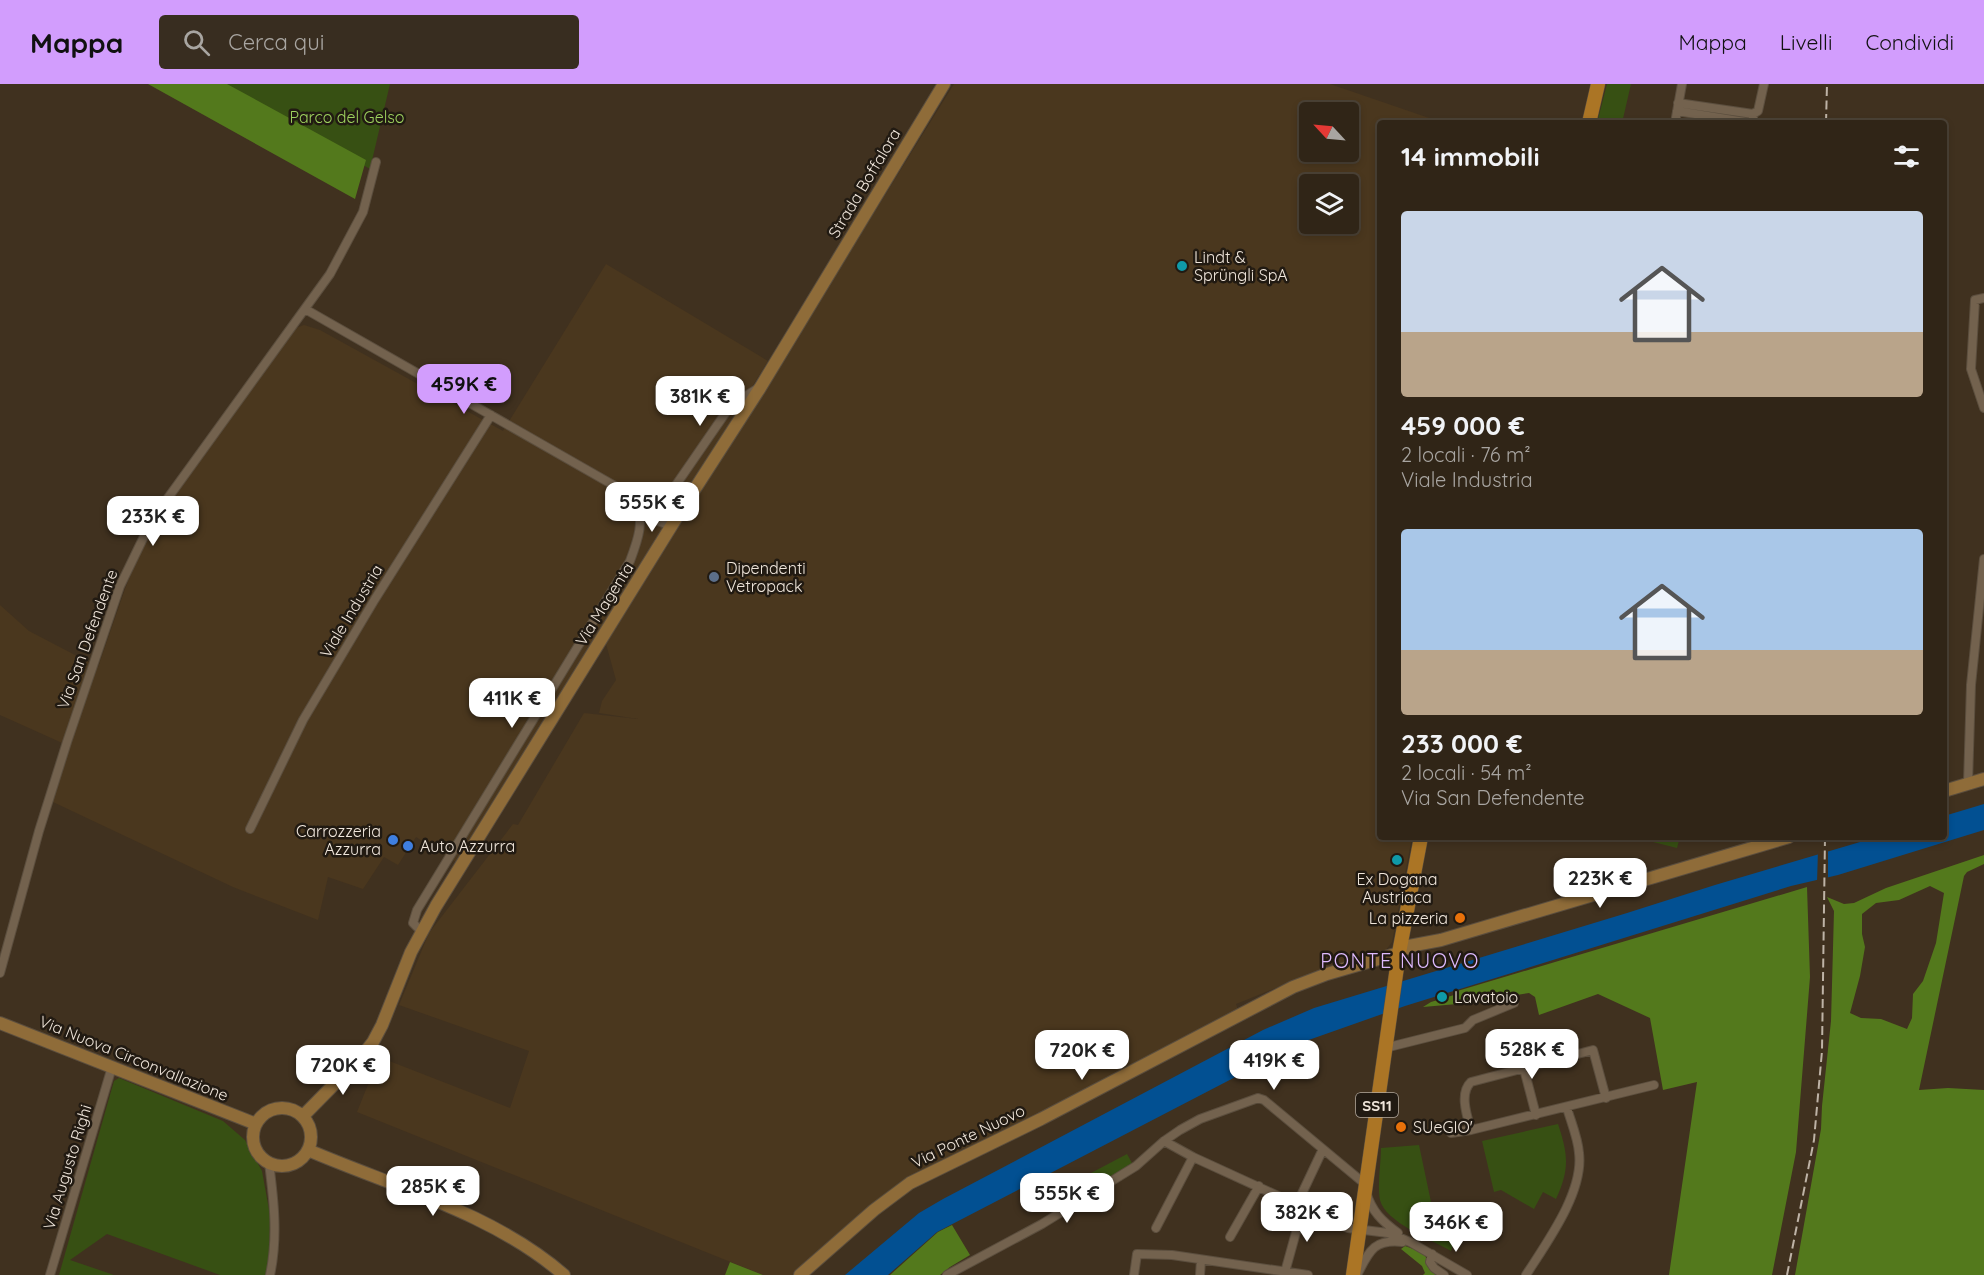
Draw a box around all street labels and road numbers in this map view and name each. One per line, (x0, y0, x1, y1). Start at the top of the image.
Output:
street label: Strada Boffalora (824, 125, 904, 241)
street label: Via Magenta (571, 559, 637, 649)
street label: Viale Industria (315, 561, 387, 661)
street label: Via San Defendente (52, 567, 122, 711)
street label: Via Nuova Circonvallazione (37, 1011, 231, 1105)
road number: SS11 (1356, 1093, 1398, 1117)
street label: Via Ponte Nuovo (908, 1100, 1028, 1172)
street label: Via Augusto Righi (38, 1102, 96, 1232)

